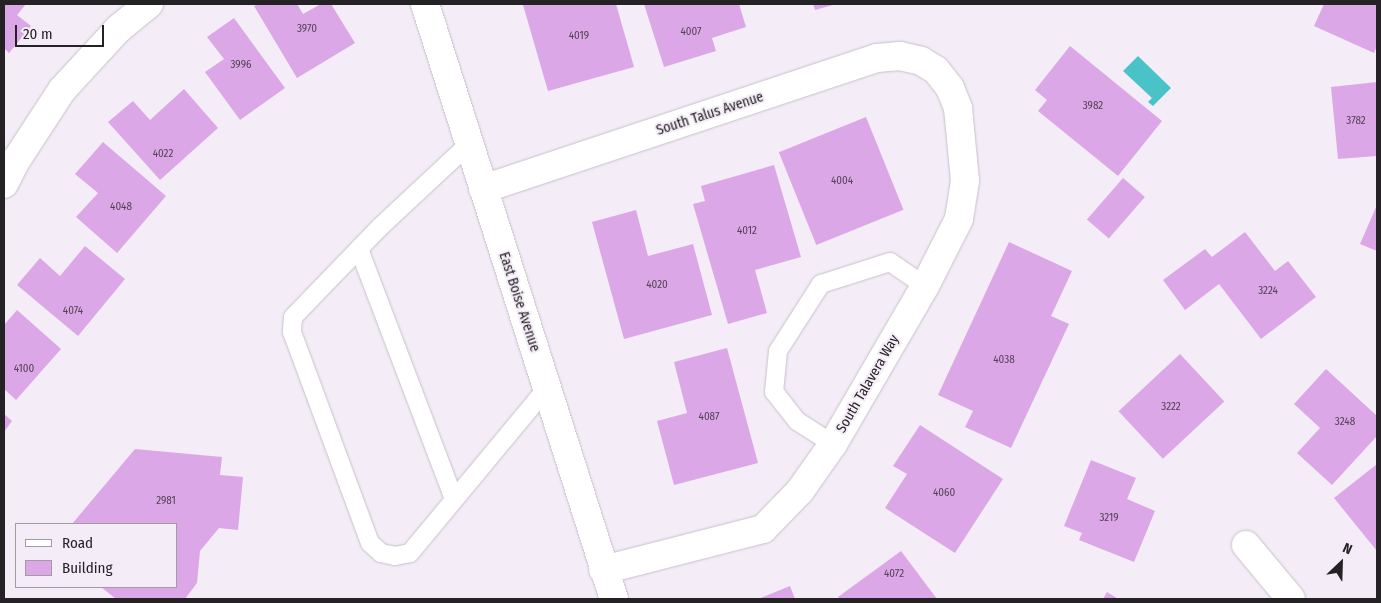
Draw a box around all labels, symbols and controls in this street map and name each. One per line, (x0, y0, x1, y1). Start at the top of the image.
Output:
scale bar (18, 15, 106, 47)
house number: 3970 (297, 22, 317, 36)
text: 20 m (23, 25, 53, 43)
house number: 4007 (680, 25, 702, 39)
house number: 4019 (569, 29, 589, 43)
house number: 3996 (231, 58, 251, 72)
street label: South Talus Avenue (654, 89, 766, 139)
house number: 3982 (1083, 99, 1103, 113)
house number: 3782 (1346, 114, 1366, 128)
house number: 4022 (153, 147, 173, 161)
house number: 4004 (831, 174, 853, 188)
house number: 4048 (110, 200, 132, 214)
house number: 4012 (737, 224, 757, 238)
street label: East Boise Avenue (495, 250, 543, 354)
house number: 4020 (646, 278, 668, 292)
house number: 3224 (1258, 284, 1278, 298)
house number: 4074 (63, 304, 83, 318)
street label: South Talavera Way (833, 332, 903, 436)
house number: 4038 (993, 353, 1015, 367)
house number: 4100 (14, 362, 34, 376)
house number: 3222 (1161, 400, 1181, 414)
house number: 4087 (699, 410, 719, 424)
house number: 3248 (1335, 415, 1355, 429)
house number: 4060 (933, 486, 955, 500)
house number: 2981 (156, 494, 176, 508)
house number: 3219 (1099, 511, 1119, 525)
legend (15, 523, 178, 588)
text: Road (62, 534, 93, 552)
north arrow (1316, 538, 1366, 588)
text: N (1340, 539, 1355, 558)
text: Building (62, 559, 113, 577)
house number: 4072 (884, 567, 904, 581)

